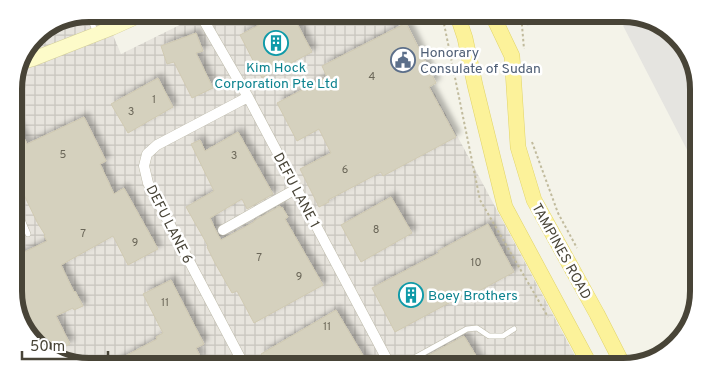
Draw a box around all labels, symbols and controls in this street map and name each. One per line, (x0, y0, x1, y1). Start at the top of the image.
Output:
building icon: Kim Hock Corporation Pte Ltd (263, 30, 289, 56)
place label: Honorary Consulate of Sudan (420, 45, 541, 78)
public building icon: Honorary Consulate of Sudan (390, 47, 416, 73)
place label: Kim Hock Corporation Pte Ltd (214, 60, 338, 93)
house number: 4 (369, 70, 376, 84)
house number: 1 (152, 93, 156, 107)
house number: 3 (128, 105, 134, 119)
house number: 5 (60, 148, 67, 162)
house number: 3 (231, 149, 237, 163)
street label: DEFU LANE 1 (269, 150, 323, 231)
house number: 6 (342, 163, 348, 177)
street label: DEFU LANE 6 (142, 183, 196, 267)
street label: TAMPINES ROAD (527, 201, 594, 303)
house number: 8 (373, 223, 379, 237)
house number: 7 (80, 227, 86, 241)
house number: 9 (132, 236, 138, 250)
house number: 7 (256, 251, 262, 265)
house number: 10 (470, 256, 482, 270)
house number: 9 (296, 270, 302, 284)
building icon: Boey Brothers (398, 282, 424, 308)
place label: Boey Brothers (428, 288, 518, 305)
house number: 11 (161, 296, 169, 310)
house number: 11 (323, 320, 331, 334)
scale bar (22, 328, 109, 360)
text: 50 m (30, 338, 65, 357)

